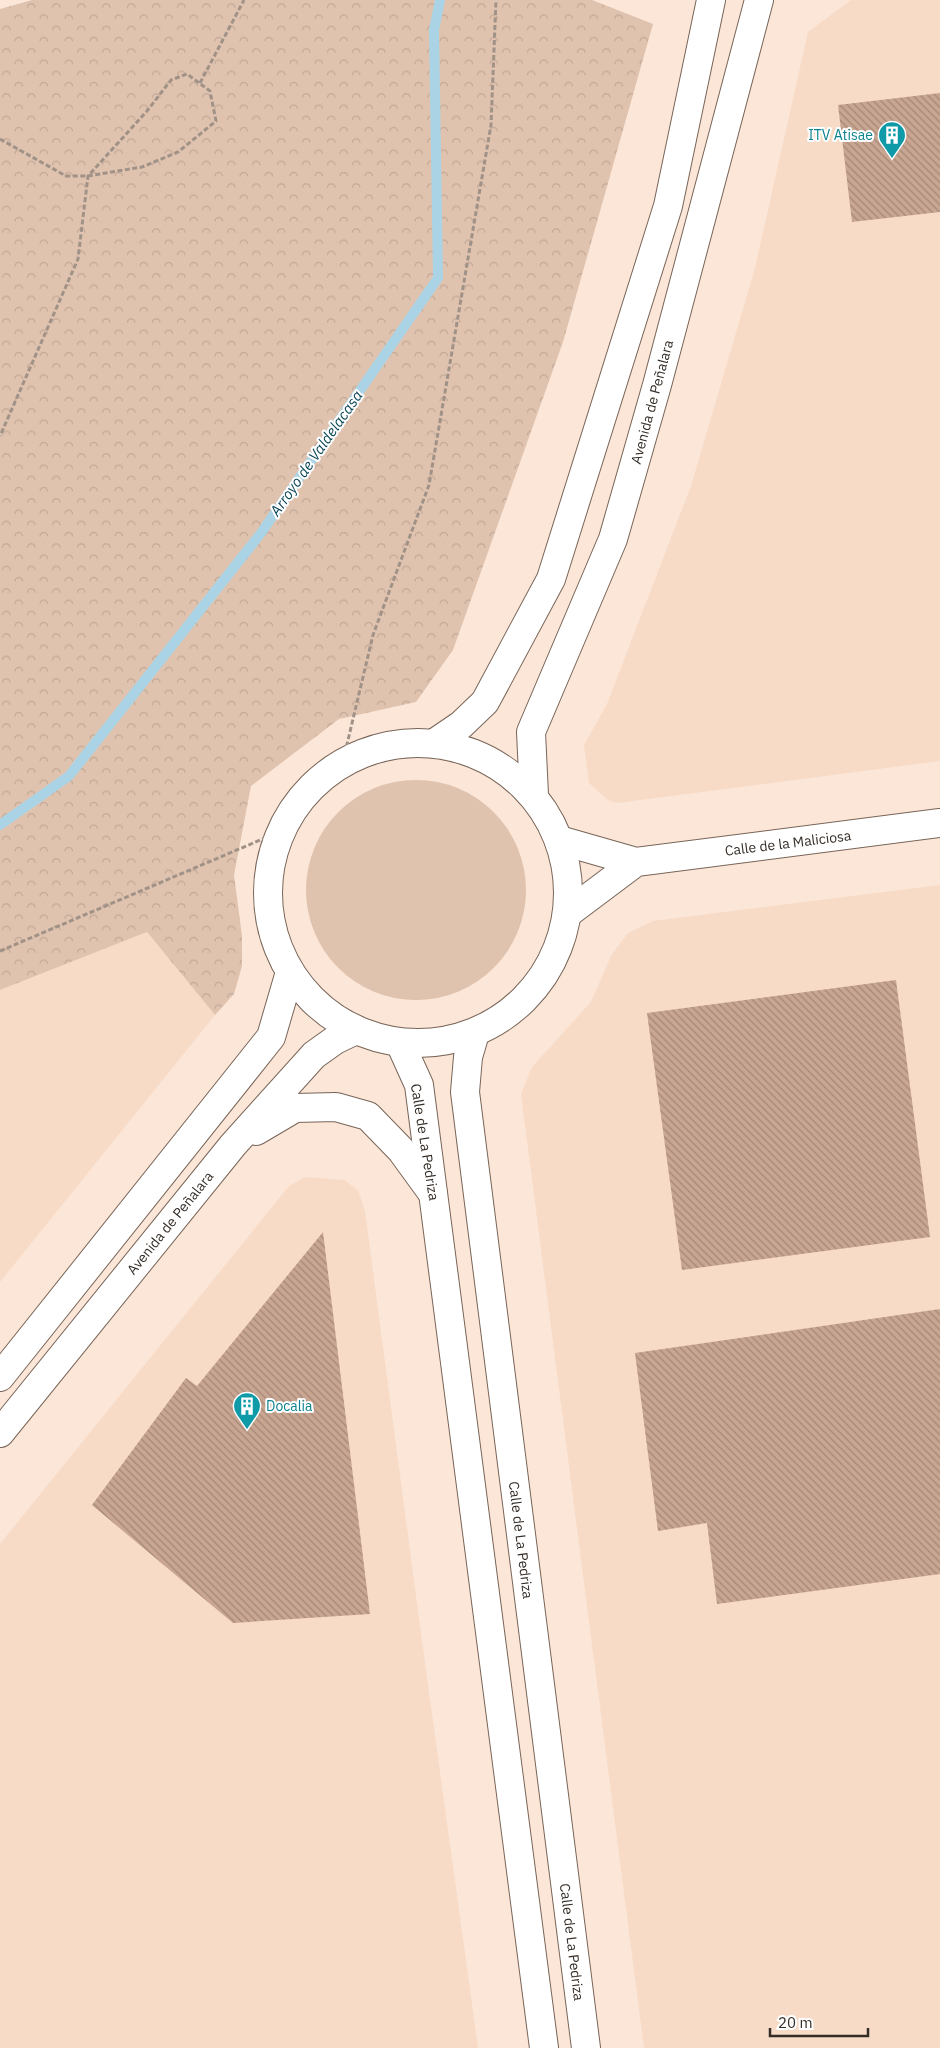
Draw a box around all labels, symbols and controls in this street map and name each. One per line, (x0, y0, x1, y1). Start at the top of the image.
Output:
building icon: ITV Atisae (877, 120, 907, 159)
place label: ITV Atisae (808, 126, 873, 144)
street label: Avenida de Peñalara (627, 337, 677, 466)
water label: Arroyo de Valdelacasa (265, 386, 367, 520)
street label: Calle de la Maliciosa (724, 826, 853, 860)
street label: Calle de La Pedriza (407, 1082, 443, 1202)
street label: Avenida de Peñalara (123, 1167, 218, 1278)
building icon: Docalia (232, 1391, 262, 1430)
place label: Docalia (266, 1397, 313, 1415)
street label: Calle de La Pedriza (505, 1480, 537, 1600)
street label: Calle de La Pedriza (556, 1882, 588, 2002)
scale bar (770, 2006, 868, 2038)
text: 20 m (778, 2013, 813, 2032)

